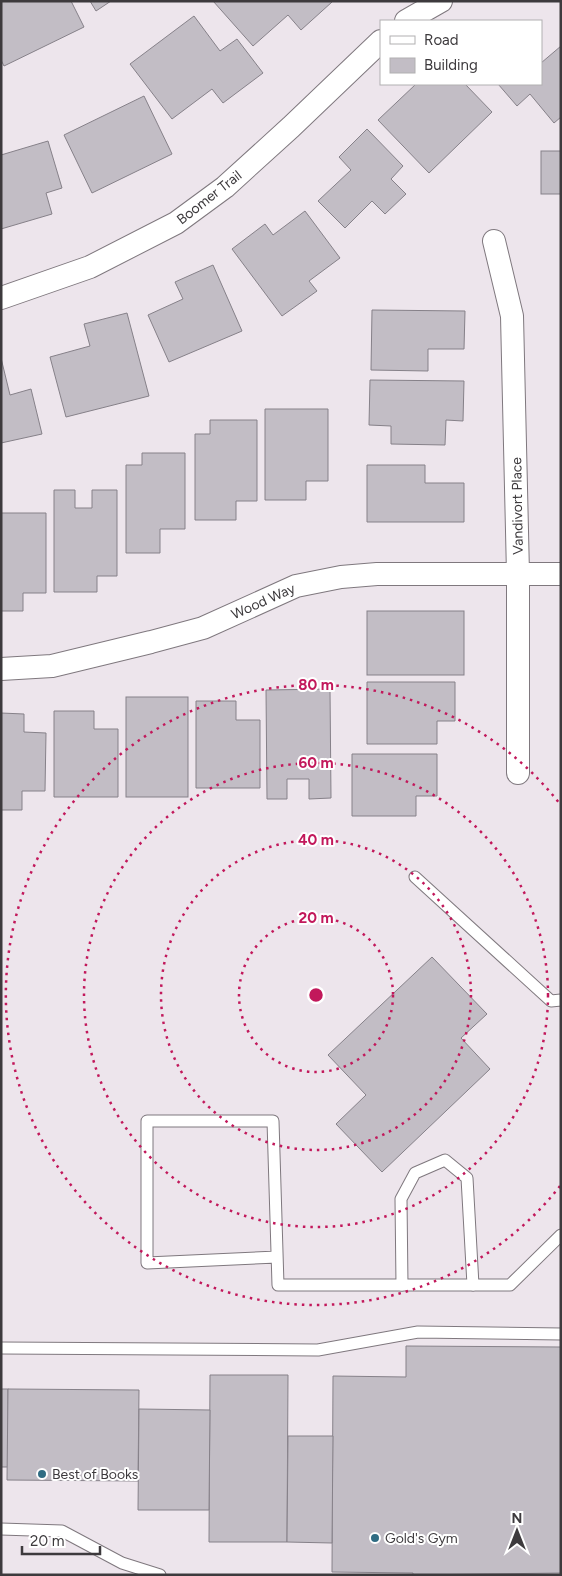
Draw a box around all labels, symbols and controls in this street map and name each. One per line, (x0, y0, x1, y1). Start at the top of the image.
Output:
legend (380, 20, 542, 85)
text: Road (424, 31, 459, 49)
text: Building (424, 56, 478, 74)
street label: Boomer Trail (173, 167, 245, 228)
street label: Vandivort Place (508, 457, 527, 555)
street label: Wood Way (229, 580, 298, 623)
text: 80 m (298, 676, 334, 694)
text: 60 m (298, 754, 334, 772)
text: 40 m (298, 831, 334, 849)
text: 20 m (298, 909, 334, 927)
centre of rings (307, 986, 325, 1004)
place label: Best of Books (52, 1466, 138, 1483)
marker: Best of Books (36, 1468, 48, 1480)
north arrow (492, 1506, 542, 1556)
text: N (512, 1510, 522, 1527)
scale bar (22, 1524, 100, 1556)
place label: Gold's Gym (385, 1530, 458, 1547)
text: 20 m (30, 1532, 64, 1550)
marker: Gold's Gym (369, 1532, 381, 1544)

